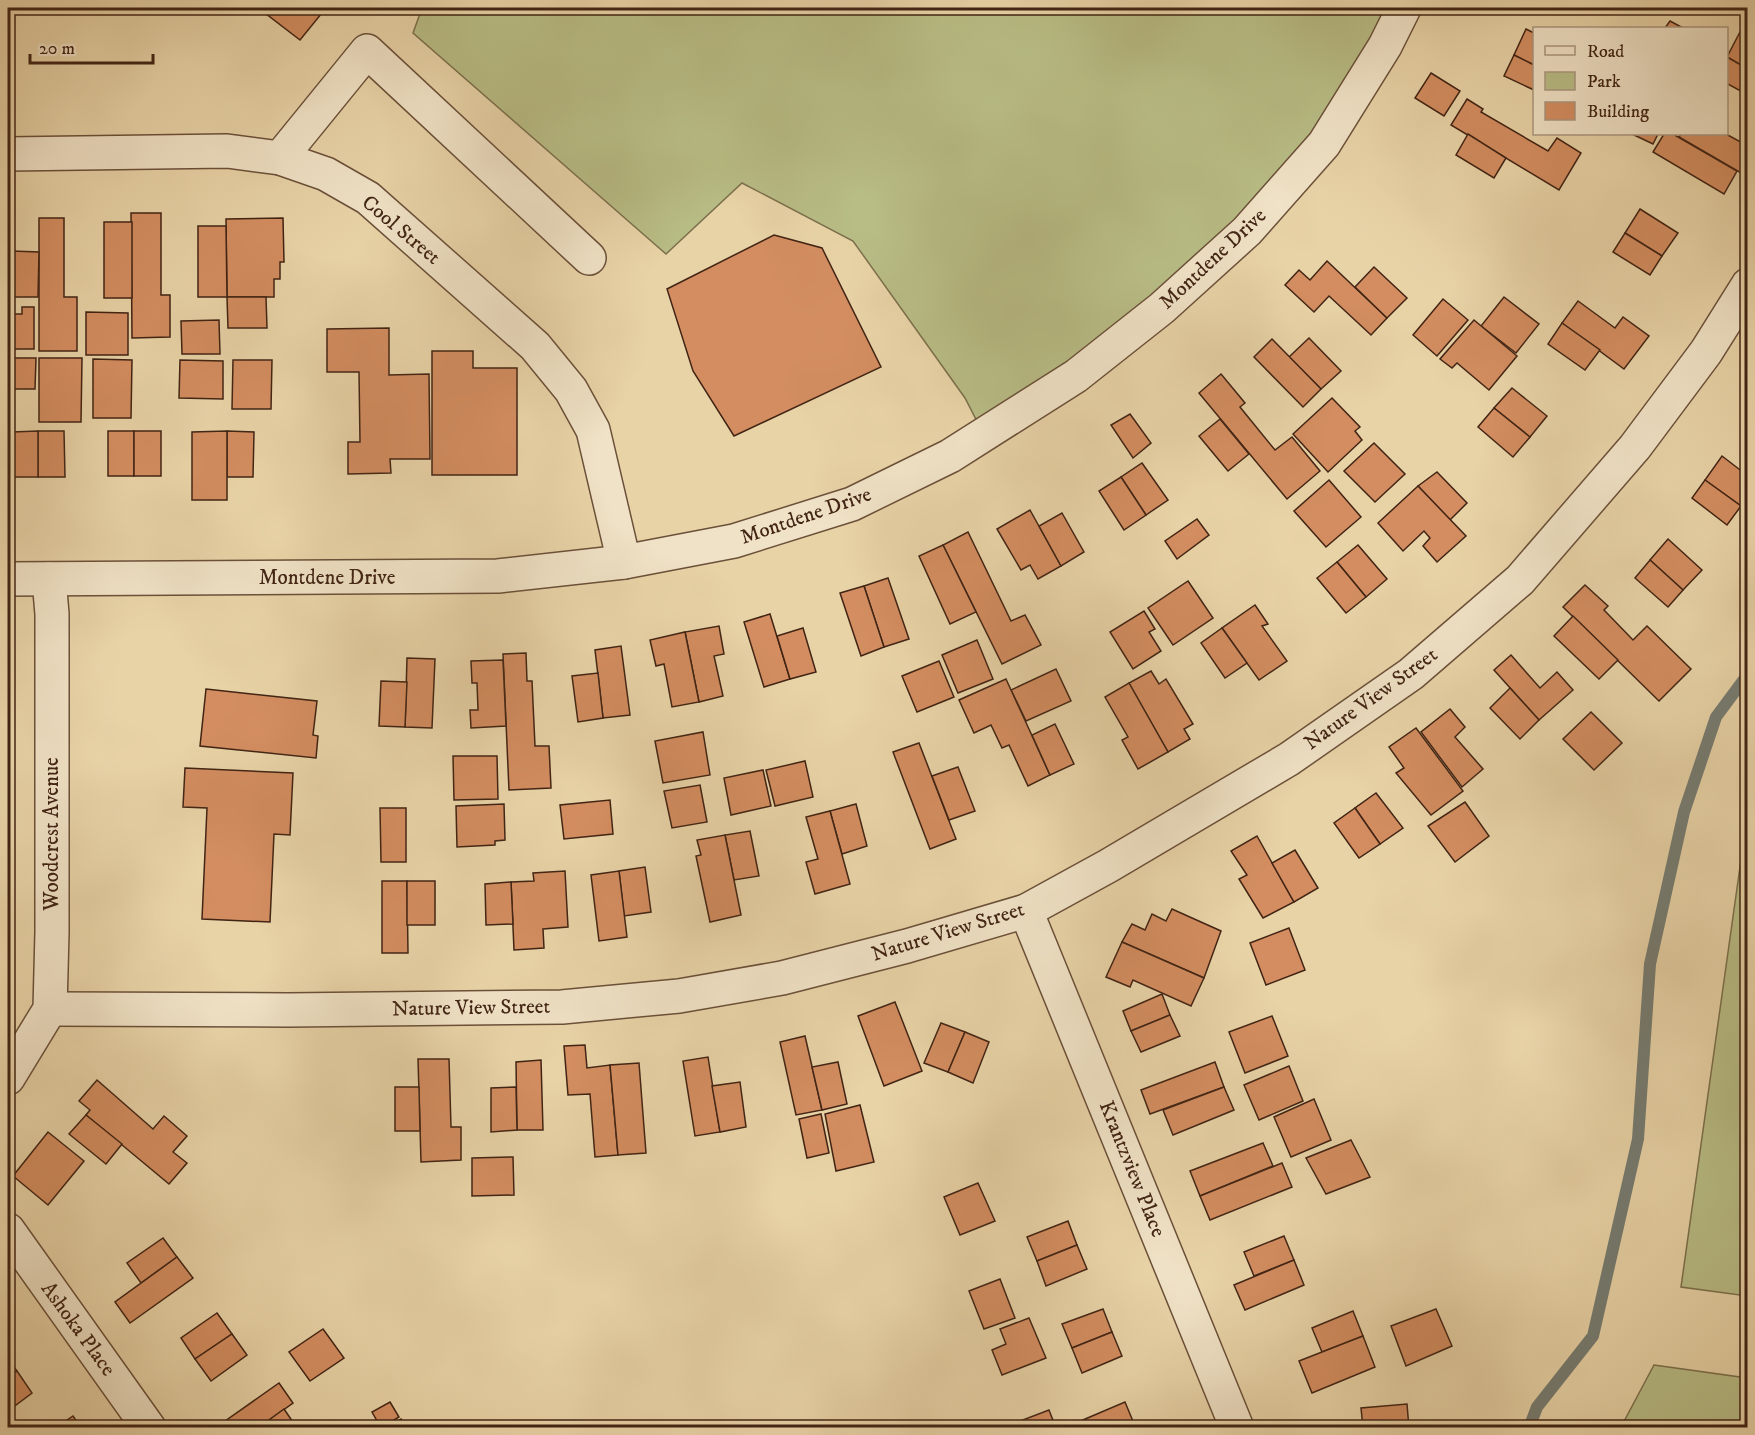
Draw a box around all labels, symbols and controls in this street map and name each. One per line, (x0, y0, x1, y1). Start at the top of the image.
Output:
scale bar (30, 27, 153, 65)
legend (1533, 27, 1728, 135)
text: 20 m (39, 38, 75, 60)
text: Road (1587, 41, 1624, 63)
text: Park (1587, 71, 1621, 93)
text: Building (1587, 101, 1649, 123)
street label: Cool Street (356, 190, 446, 271)
street label: Montdene Drive (1154, 203, 1272, 315)
street label: Montdene Drive (737, 481, 875, 551)
street label: Montdene Drive (259, 565, 396, 591)
street label: Nature View Street (1299, 642, 1443, 756)
street label: Woodcrest Avenue (39, 757, 65, 912)
street label: Nature View Street (868, 896, 1028, 968)
street label: Nature View Street (392, 994, 551, 1022)
street label: Krantzview Place (1093, 1097, 1171, 1241)
street label: Ashoka Place (35, 1277, 121, 1382)

